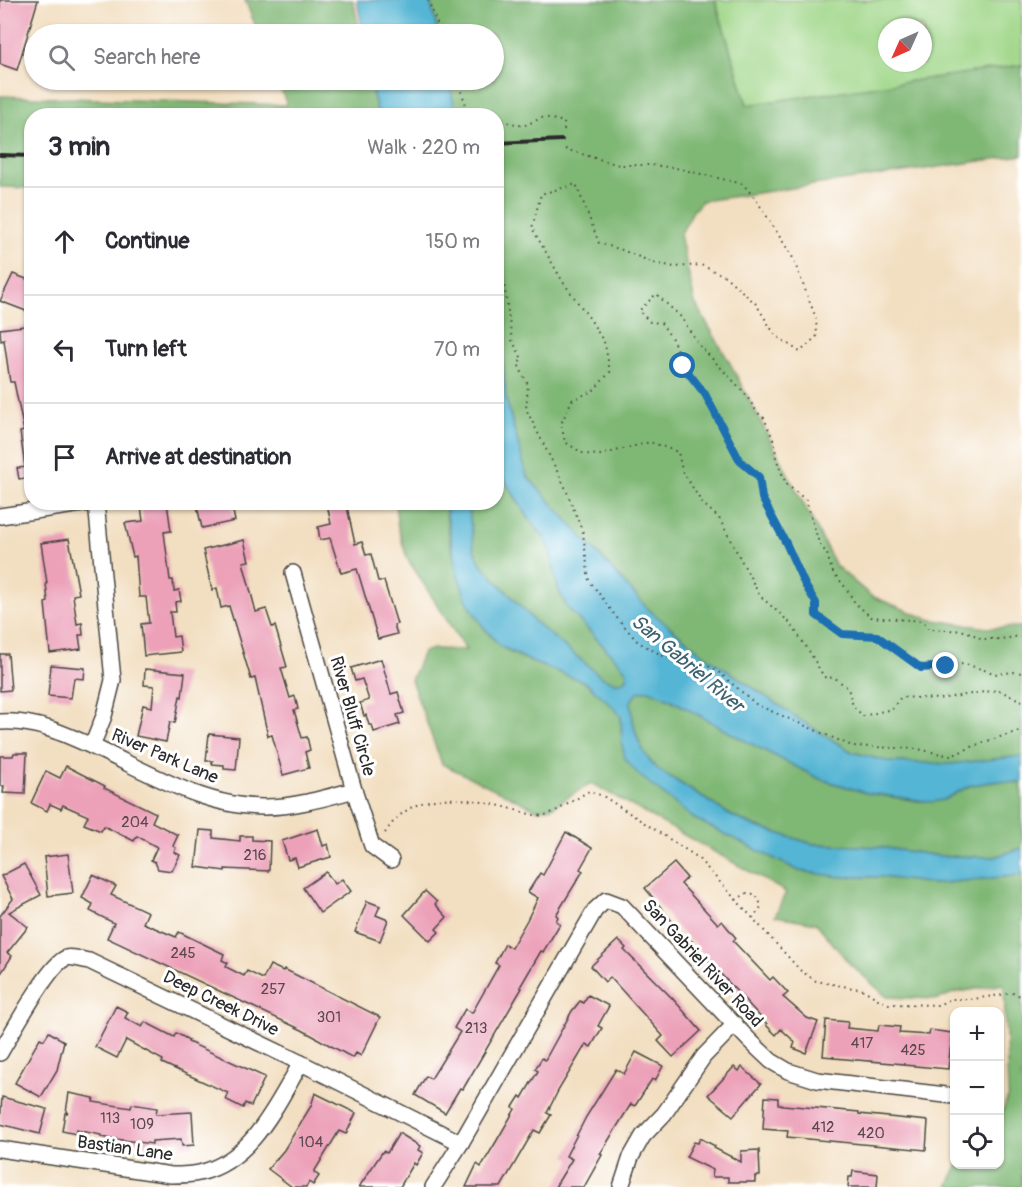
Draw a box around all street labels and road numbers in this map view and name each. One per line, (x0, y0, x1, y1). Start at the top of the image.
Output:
street label: River Bluff Circle (324, 654, 381, 779)
street label: River Park Lane (108, 724, 222, 789)
street label: San Gabriel River Road (637, 894, 768, 1032)
street label: Deep Creek Drive (159, 965, 283, 1042)
street label: Bastian Lane (76, 1130, 174, 1167)

